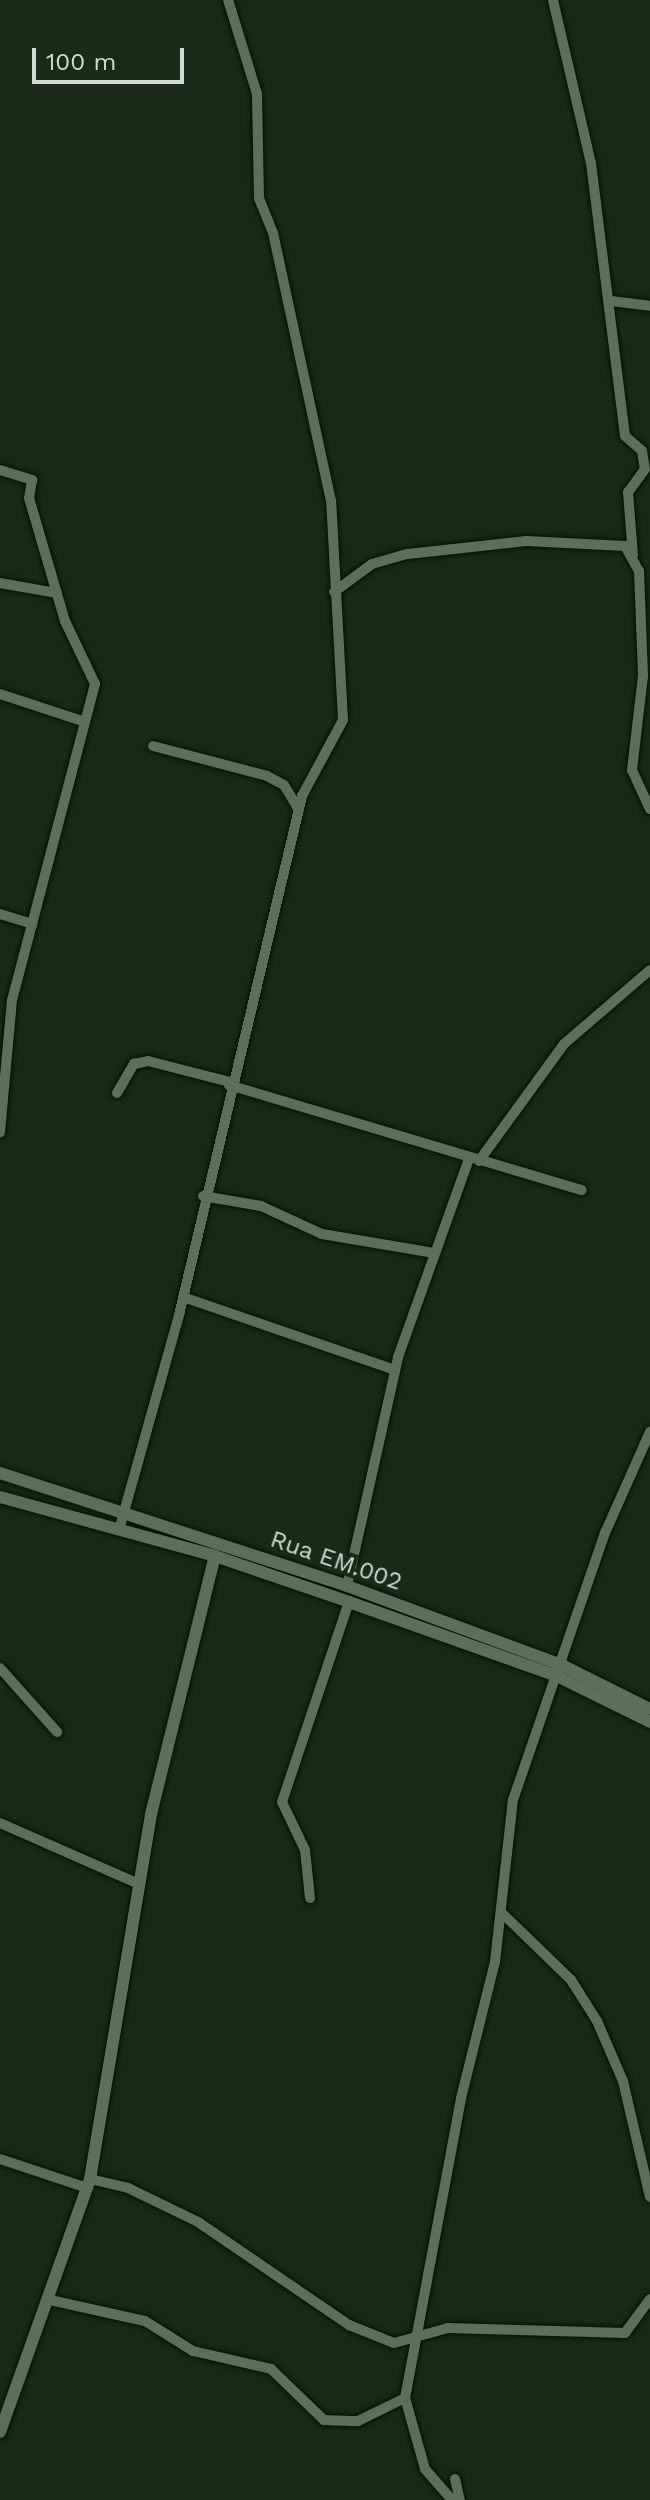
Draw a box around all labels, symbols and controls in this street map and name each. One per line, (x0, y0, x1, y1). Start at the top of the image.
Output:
scale bar (36, 32, 188, 82)
text: 100 m (46, 48, 116, 76)
street label: Rua EM.002 (266, 1525, 406, 1597)

